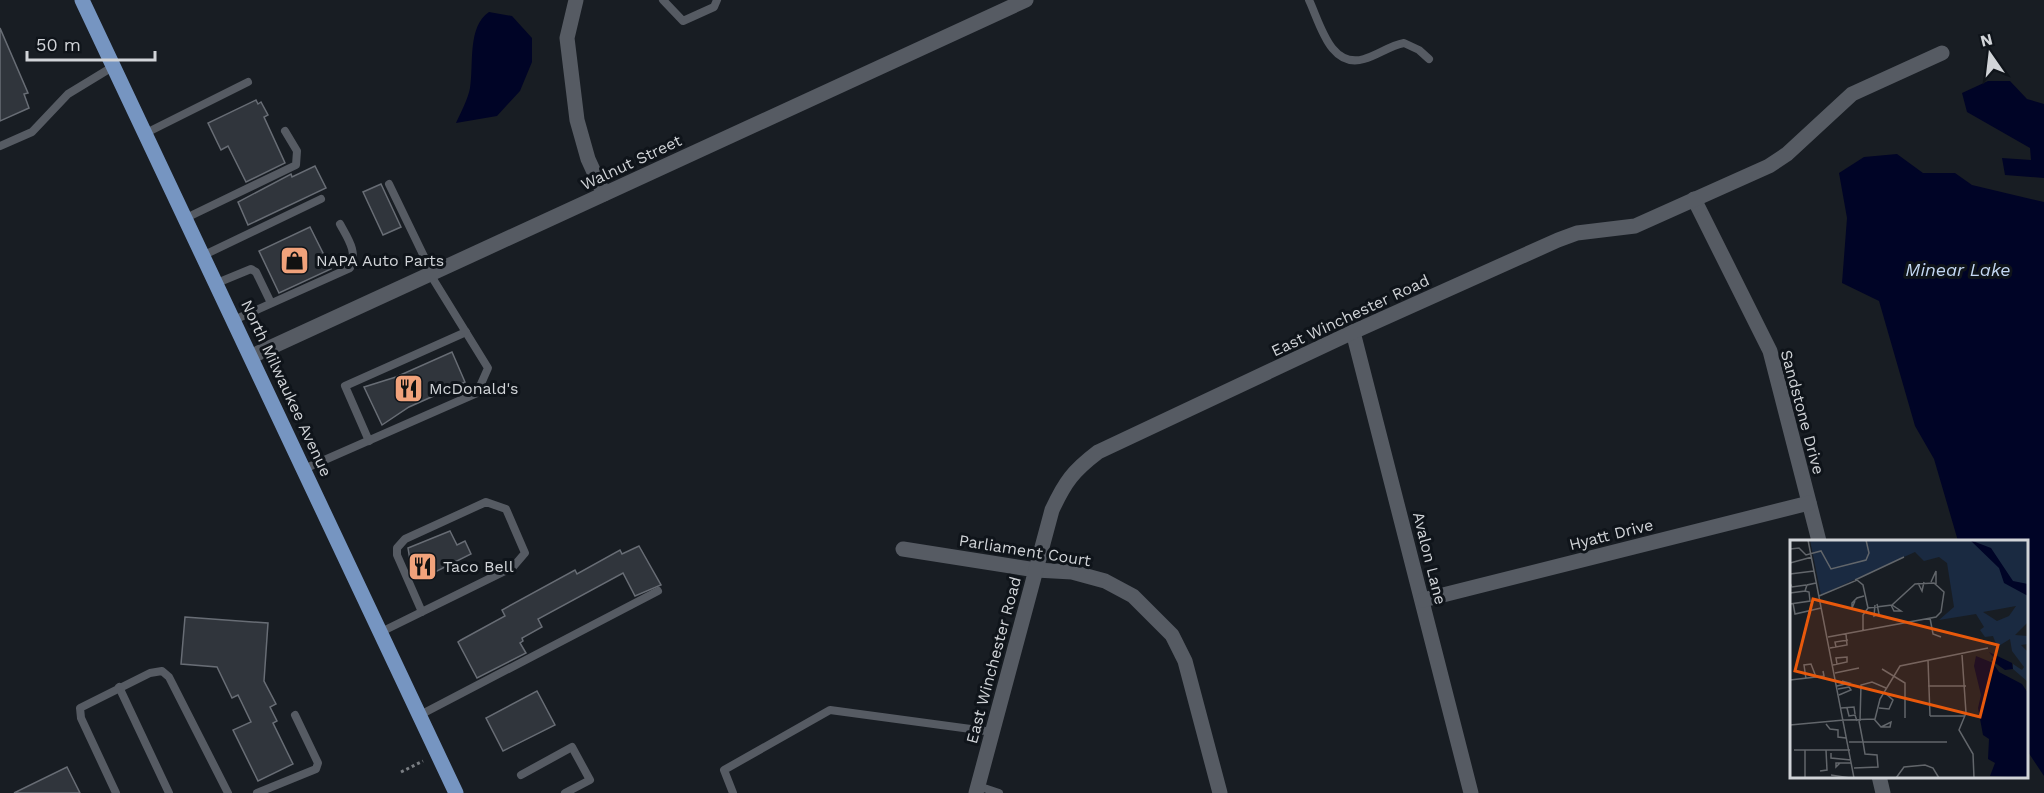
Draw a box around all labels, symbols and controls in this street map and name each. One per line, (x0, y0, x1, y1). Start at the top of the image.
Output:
scale bar (27, 24, 154, 62)
north arrow (1960, 24, 2020, 84)
text: N (1978, 29, 1995, 51)
text: 50 m (36, 34, 81, 55)
street label: Walnut Street (578, 131, 685, 194)
shop icon: NAPA Auto Parts (279, 244, 311, 276)
place label: NAPA Auto Parts (316, 251, 444, 270)
water label: Minear Lake (1905, 259, 2011, 280)
street label: East Winchester Road (1268, 270, 1432, 360)
street label: North Milwaukee Avenue (237, 297, 336, 480)
street label: Sandstone Drive (1777, 348, 1828, 477)
restaurant icon: McDonald's (392, 372, 424, 404)
place label: McDonald's (429, 379, 519, 398)
street label: Avalon Lane (1409, 510, 1450, 606)
street label: Hyatt Drive (1567, 515, 1655, 554)
street label: Parliament Court (958, 531, 1092, 570)
inset map (1790, 540, 2029, 778)
restaurant icon: Taco Bell (406, 550, 438, 582)
place label: Taco Bell (443, 557, 514, 576)
street label: East Winchester Road (962, 575, 1025, 746)

